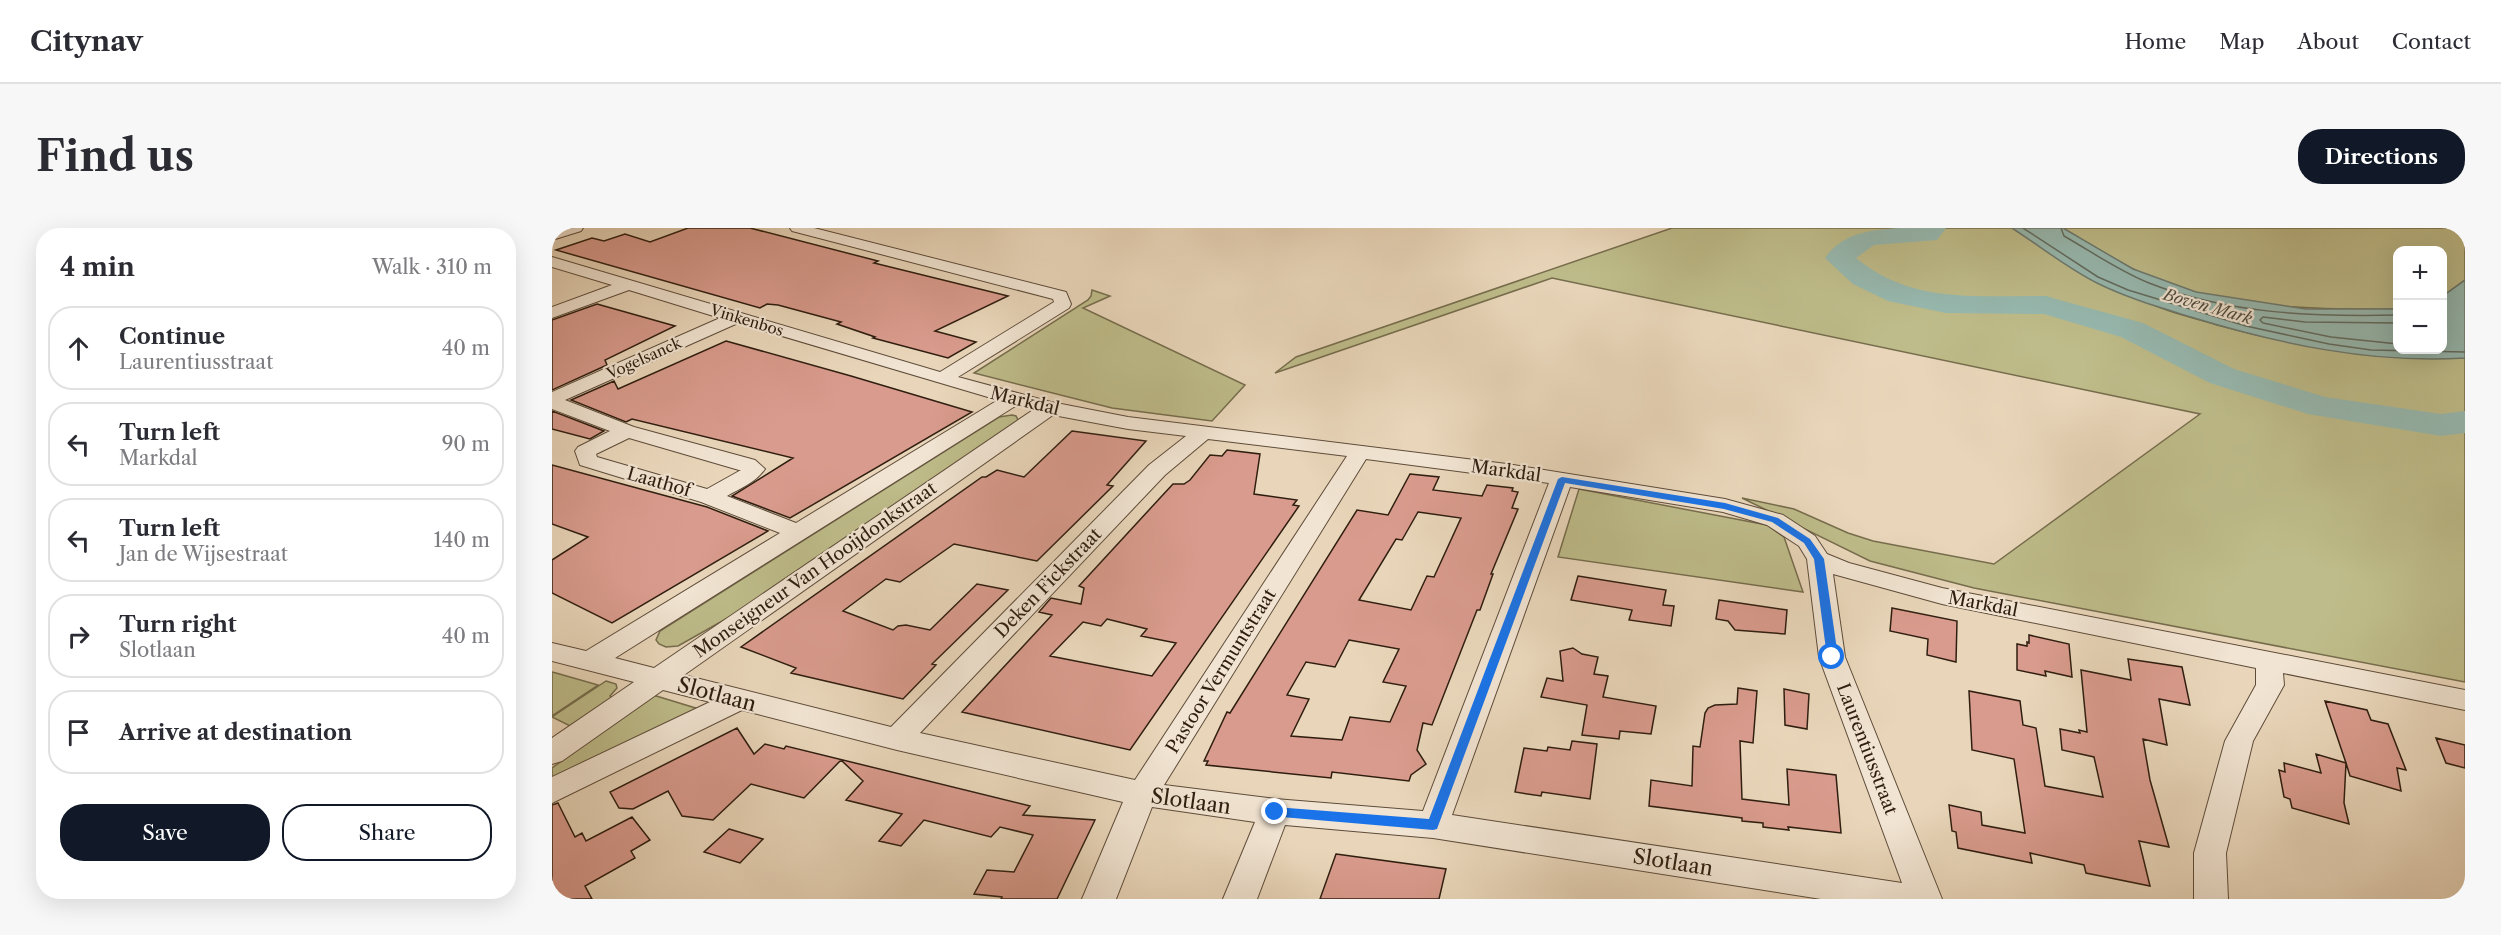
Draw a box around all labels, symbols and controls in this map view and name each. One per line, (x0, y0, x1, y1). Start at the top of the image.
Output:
text: Citynav (30, 24, 143, 58)
text: Home (2125, 29, 2186, 54)
text: Map (2219, 29, 2264, 54)
text: About (2297, 29, 2359, 54)
text: Contact (2392, 29, 2471, 54)
button: Directions (2298, 129, 2465, 184)
text: Find us (36, 130, 194, 182)
map controls (2393, 246, 2447, 354)
button: + (2393, 246, 2447, 300)
text: 4 min (60, 251, 135, 283)
text: Walk · 310 m (372, 255, 492, 279)
water label: Boven Mark (2159, 283, 2255, 328)
street label: Vinkenbos (707, 300, 786, 340)
button: − (2393, 300, 2447, 354)
text: Continue (119, 323, 225, 350)
icon: ahead (62, 332, 95, 365)
street label: Vogelsanck (603, 333, 686, 383)
text: 40 m (442, 336, 490, 360)
text: Laurentiusstraat (119, 350, 273, 374)
street label: Markdal (988, 382, 1062, 420)
text: Turn left (119, 419, 220, 446)
icon: left (62, 428, 95, 461)
text: 90 m (442, 432, 490, 456)
text: Markdal (119, 446, 197, 470)
street label: Markdal (1470, 455, 1542, 487)
street label: Laathof (624, 462, 696, 502)
street label: Monseigneur Van Hooijdonkstraat (689, 477, 941, 663)
text: Turn left (119, 515, 220, 542)
street label: Deken Fickstraat (990, 523, 1107, 643)
icon: left (62, 524, 95, 557)
text: 140 m (433, 528, 490, 552)
text: Jan de Wijsestraat (119, 542, 288, 566)
street label: Pastoor Vermuntstraat (1161, 584, 1281, 757)
street label: Markdal (1946, 586, 2020, 622)
text: Turn right (119, 611, 237, 638)
icon: right (62, 620, 95, 653)
text: 40 m (442, 624, 490, 648)
text: Slotlaan (119, 638, 196, 662)
route start (1818, 643, 1844, 669)
street label: Slotlaan (675, 671, 759, 717)
street label: Laurentiusstraat (1832, 680, 1902, 818)
icon: arrive (62, 716, 95, 749)
text: Arrive at destination (119, 719, 352, 746)
street label: Slotlaan (1149, 783, 1233, 819)
route end (1261, 798, 1287, 824)
button: Save (60, 804, 270, 861)
button: Share (282, 804, 492, 861)
street label: Slotlaan (1631, 843, 1715, 881)

